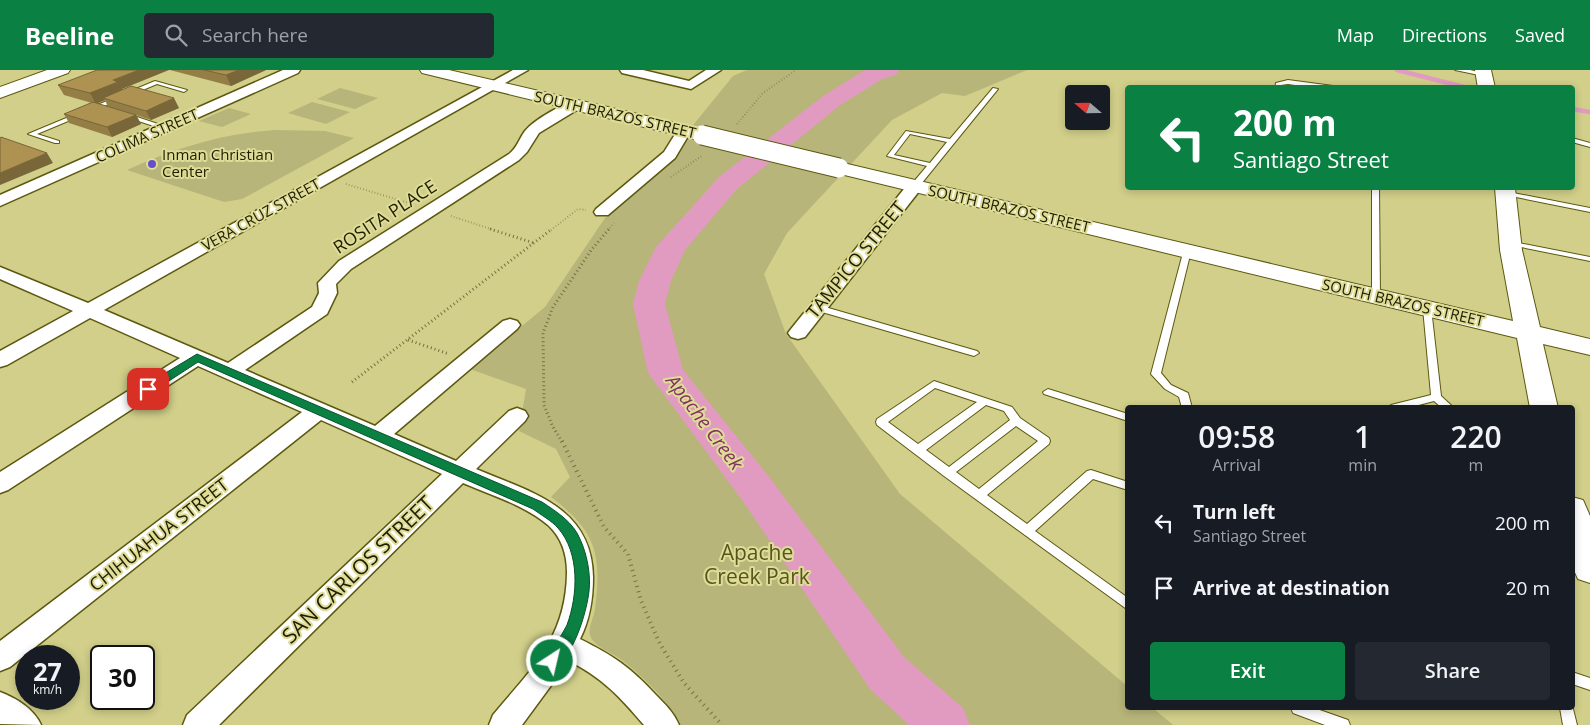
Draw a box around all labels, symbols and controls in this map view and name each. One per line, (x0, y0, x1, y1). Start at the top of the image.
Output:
search box (144, 13, 494, 58)
text: Beeline (25, 19, 114, 52)
icon: search (162, 21, 190, 49)
text: Search here (202, 22, 308, 48)
text: Map (1337, 23, 1374, 47)
text: Directions (1402, 23, 1487, 47)
text: Saved (1515, 23, 1565, 47)
north arrow (1065, 85, 1110, 130)
map controls (1065, 85, 1110, 130)
street label: SOUTH BRAZOS STREET (532, 86, 699, 143)
text: 200 m (1233, 99, 1337, 146)
street label: COLIMA STREET (92, 103, 202, 167)
icon: left (1150, 105, 1215, 170)
place label: Inman Christian Center (162, 144, 273, 181)
text: Santiago Street (1233, 144, 1389, 174)
marker: Inman Christian Center (146, 158, 158, 170)
street label: VERA CRUZ STREET (198, 173, 324, 255)
street label: ROSITA PLACE (328, 174, 441, 259)
street label: SOUTH BRAZOS STREET (926, 180, 1093, 237)
street label: TAMPICO STREET (801, 196, 910, 323)
street label: SOUTH BRAZOS STREET (1320, 274, 1487, 331)
water label: Apache Creek (659, 367, 750, 476)
pin (127, 368, 169, 410)
icon: arrive (134, 375, 162, 403)
text: 09:58 (1198, 416, 1275, 457)
text: 1 (1354, 416, 1371, 457)
text: 220 (1450, 416, 1502, 457)
text: Arrival (1213, 454, 1261, 476)
text: min (1348, 454, 1377, 476)
text: m (1469, 454, 1483, 476)
street label: CHIHUAHUA STREET (84, 472, 233, 596)
street label: SAN CARLOS STREET (275, 489, 440, 649)
text: Turn left (1193, 499, 1275, 525)
icon: left (1150, 509, 1178, 537)
text: 200 m (1495, 510, 1550, 536)
text: Santiago Street (1193, 525, 1306, 547)
park label: Apache Creek Park (704, 538, 810, 590)
icon: arrive (1150, 574, 1178, 602)
text: Arrive at destination (1193, 575, 1390, 601)
text: 20 m (1506, 575, 1550, 601)
position arrow (525, 634, 577, 686)
button: Exit (1150, 642, 1345, 700)
button: Share (1355, 642, 1550, 700)
speed limit sign: 30 (90, 645, 155, 710)
text: 27 (33, 654, 62, 688)
text: km/h (33, 681, 62, 698)

